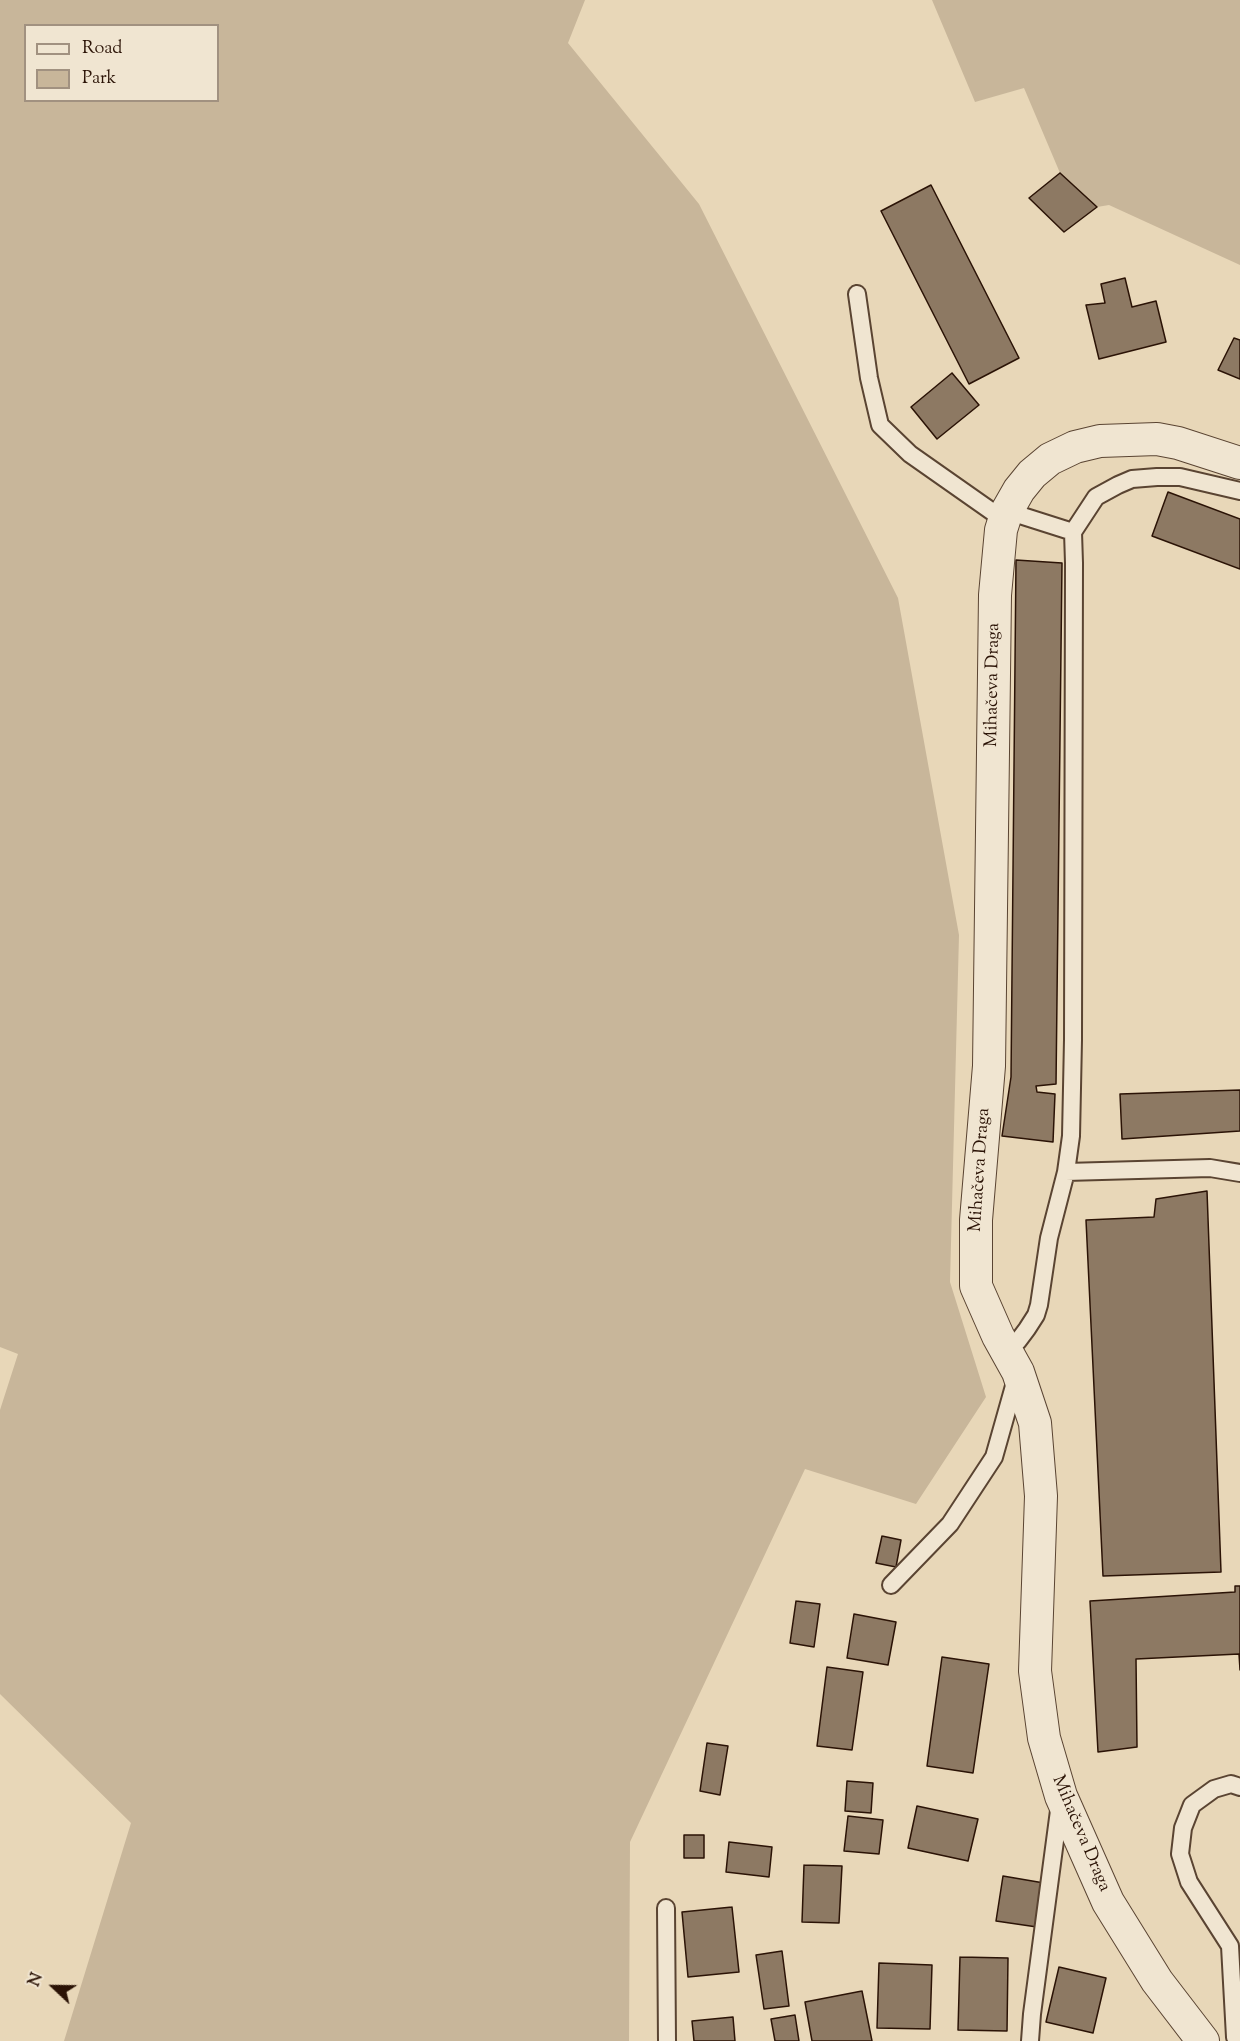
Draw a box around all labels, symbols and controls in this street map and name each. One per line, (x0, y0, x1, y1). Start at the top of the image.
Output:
legend (24, 24, 219, 102)
text: Road (82, 36, 122, 62)
text: Park (82, 66, 116, 92)
street label: Mihačeva Draga (982, 623, 1006, 747)
street label: Mihačeva Draga (966, 1107, 996, 1233)
street label: Mihačeva Draga (1046, 1773, 1114, 1895)
north arrow (24, 1957, 84, 2017)
text: N (24, 1970, 50, 1990)

